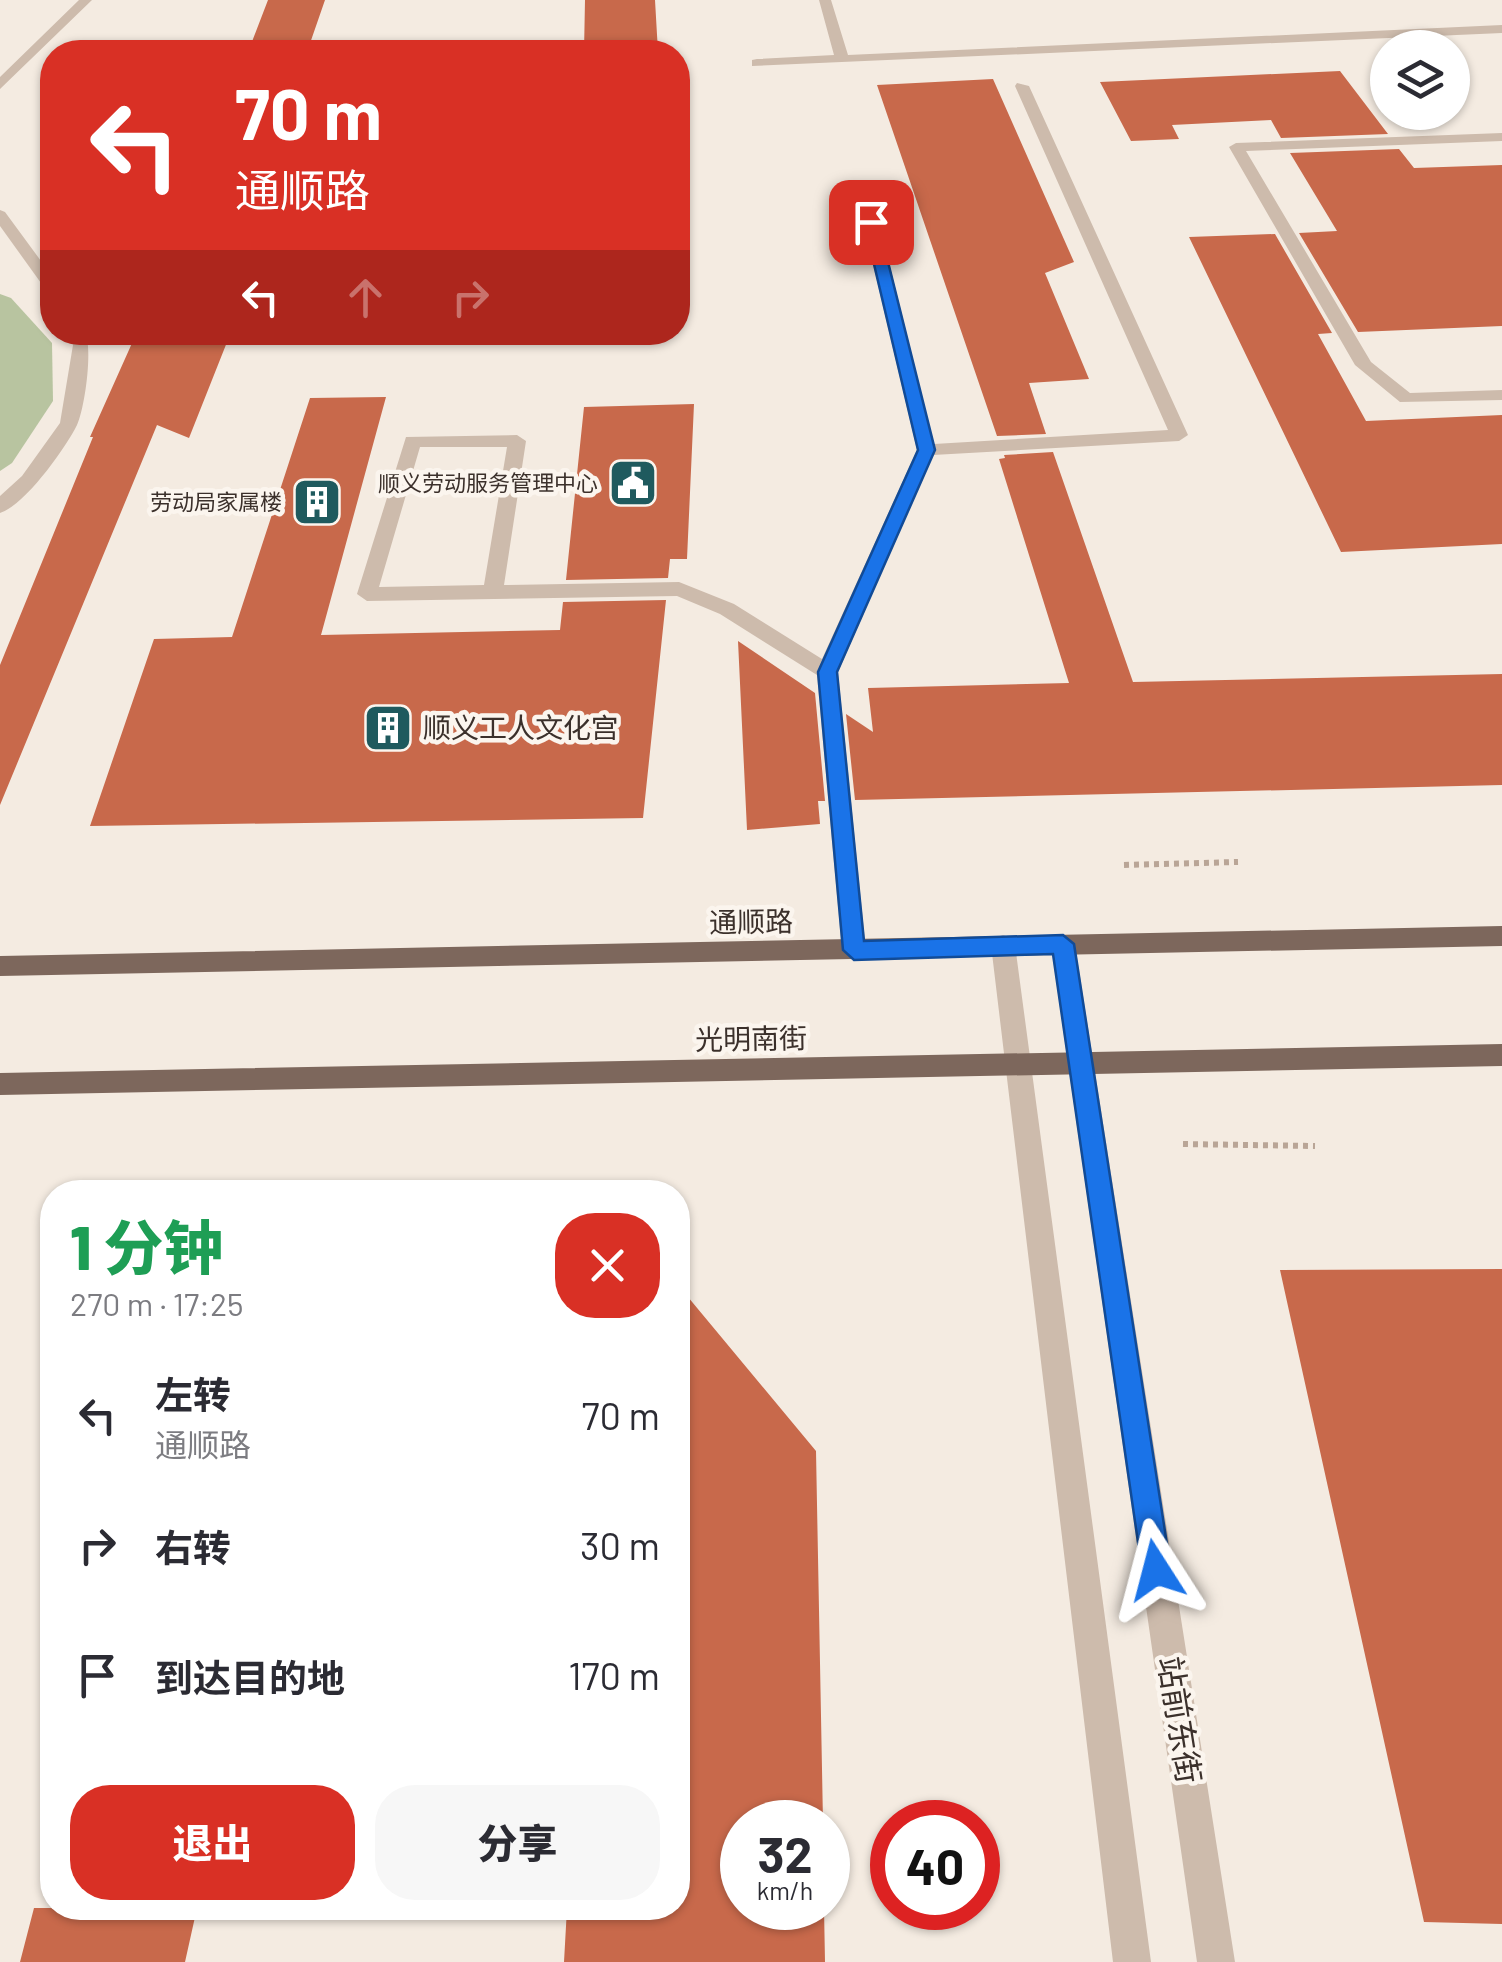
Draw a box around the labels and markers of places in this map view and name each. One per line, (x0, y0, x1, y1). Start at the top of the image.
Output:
pin (829, 180, 914, 265)
public building icon: 顺义劳动服务管理中心 (607, 457, 659, 509)
place label: 顺义劳动服务管理中心 (378, 469, 598, 495)
building icon: 劳动局家属楼 (291, 476, 343, 528)
place label: 劳动局家属楼 (150, 488, 282, 514)
building icon: 顺义工人文化宫 (362, 702, 414, 754)
place label: 顺义工人文化宫 (423, 710, 619, 744)

